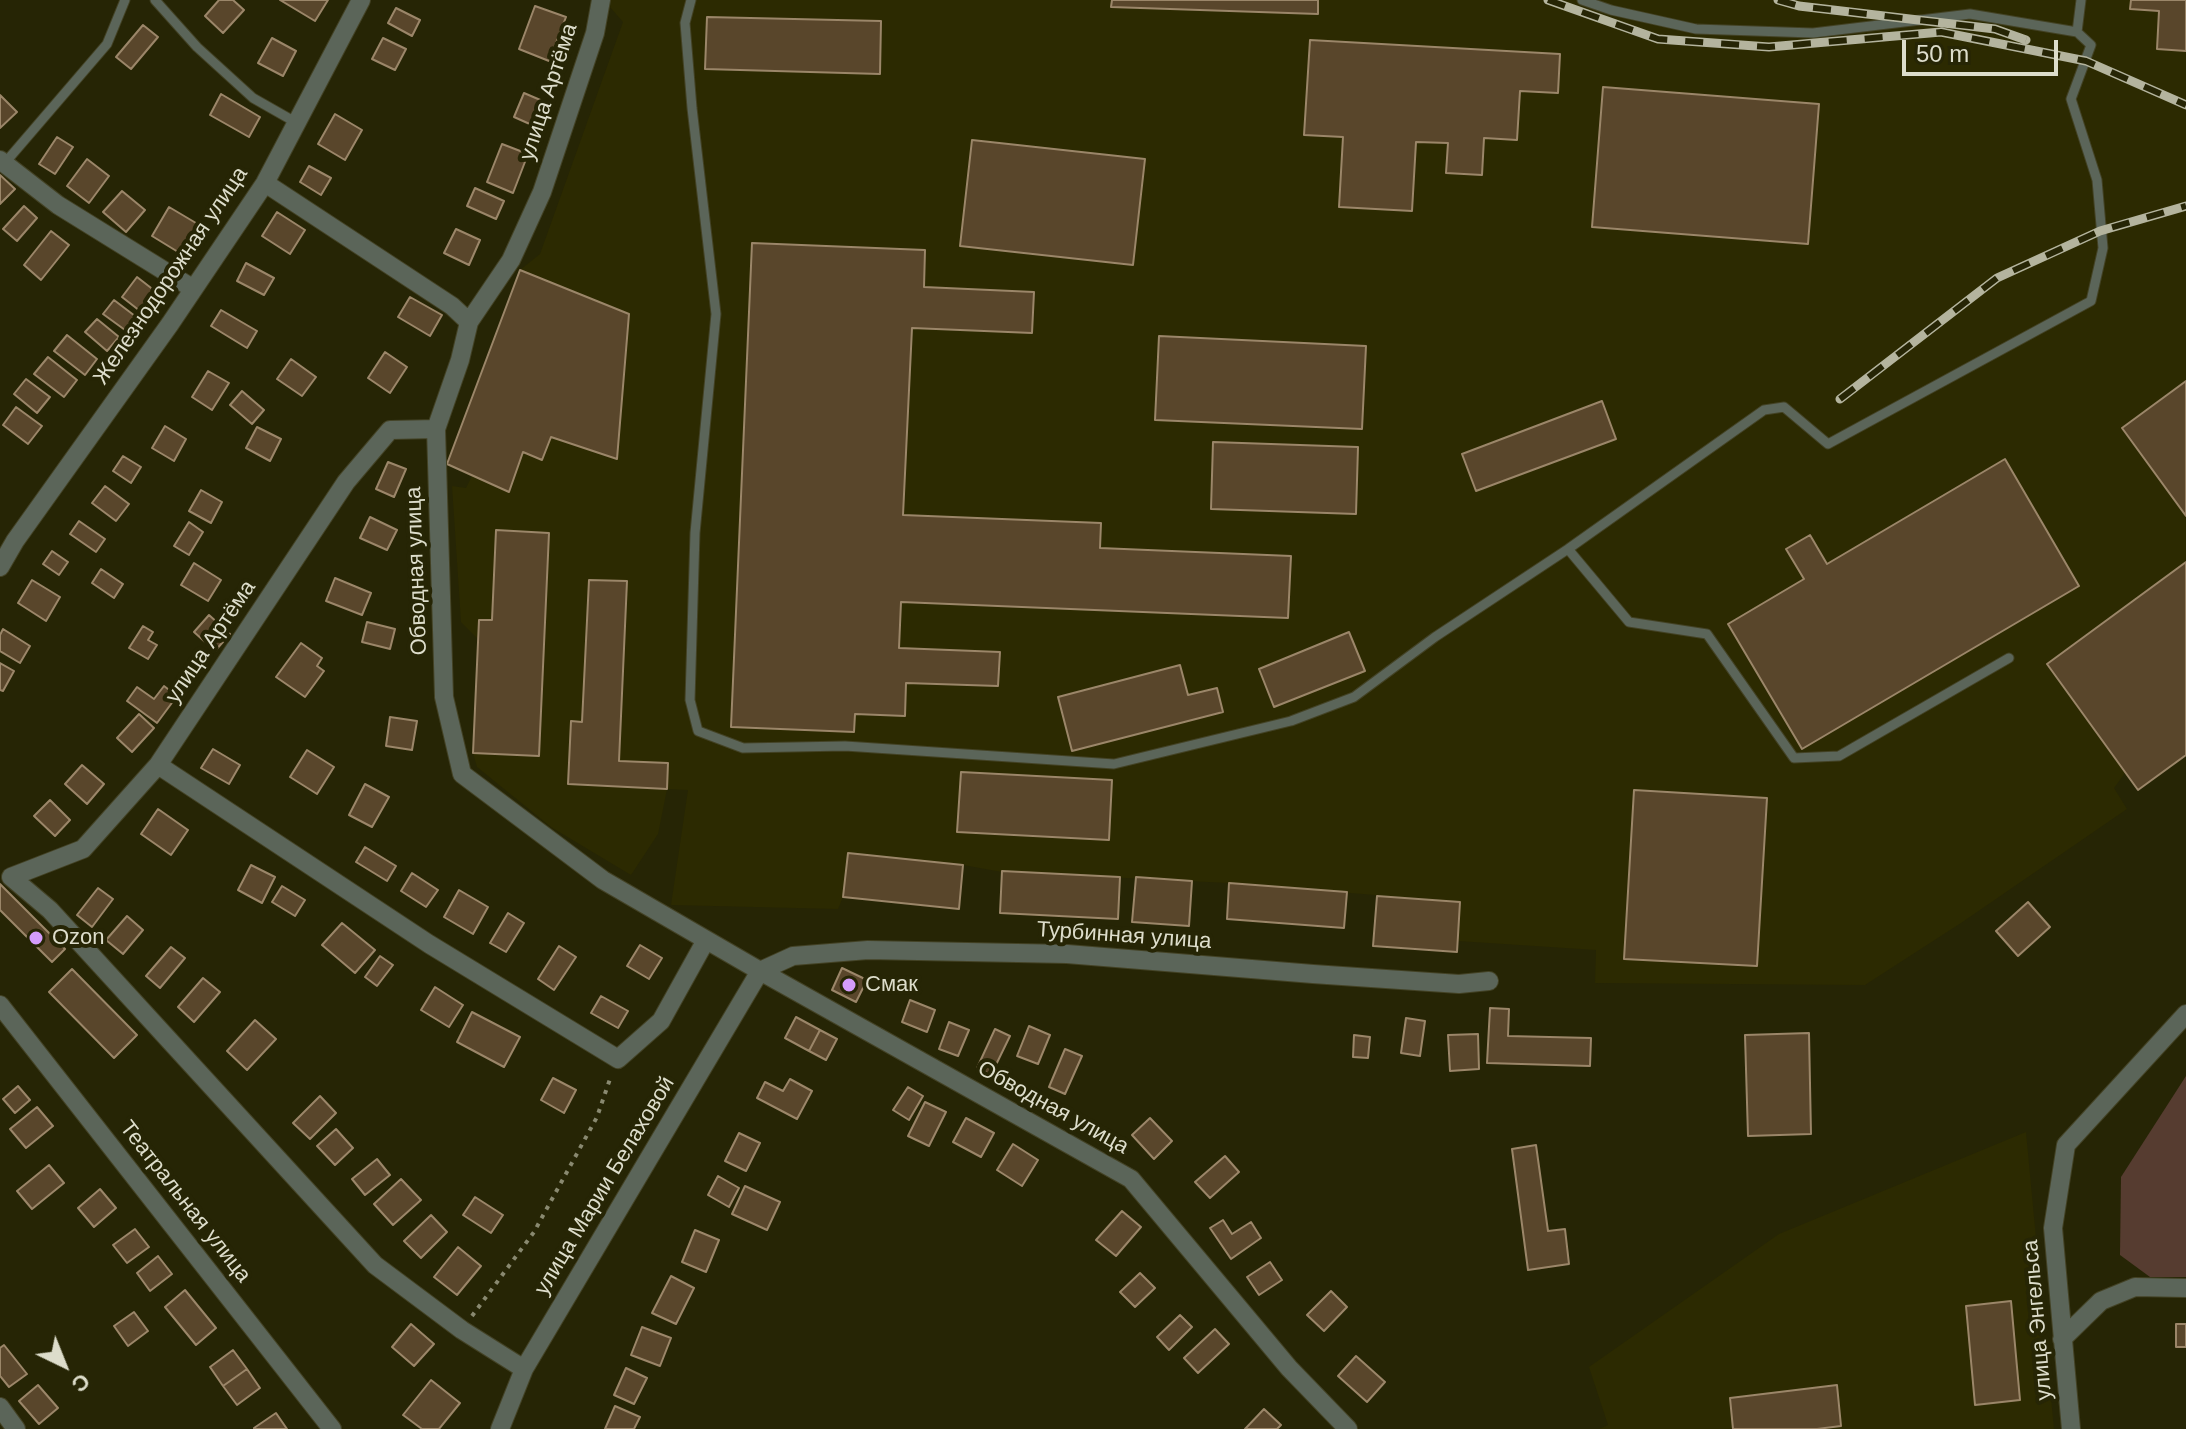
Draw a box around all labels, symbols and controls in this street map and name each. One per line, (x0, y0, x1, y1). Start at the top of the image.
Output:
street label: улица Артёма (514, 20, 584, 164)
scale bar (1906, 24, 2062, 74)
text: 50 m (1916, 40, 1969, 67)
street label: Железнодорожная улица (88, 162, 254, 390)
street label: Обводная улица (401, 486, 433, 656)
street label: улица Артёма (160, 575, 262, 709)
street label: Турбинная улица (1036, 917, 1212, 955)
place label: Ozon (52, 925, 105, 951)
marker: Ozon (27, 929, 45, 947)
place label: Смак (865, 972, 918, 998)
marker: Смак (840, 976, 858, 994)
street label: Обводная улица (973, 1056, 1133, 1160)
street label: улица Марии Белаховой (529, 1072, 681, 1300)
street label: Театральная улица (114, 1116, 256, 1288)
street label: улица Энгельса (2018, 1239, 2058, 1401)
north arrow (24, 1325, 104, 1405)
text: С (66, 1368, 95, 1397)

